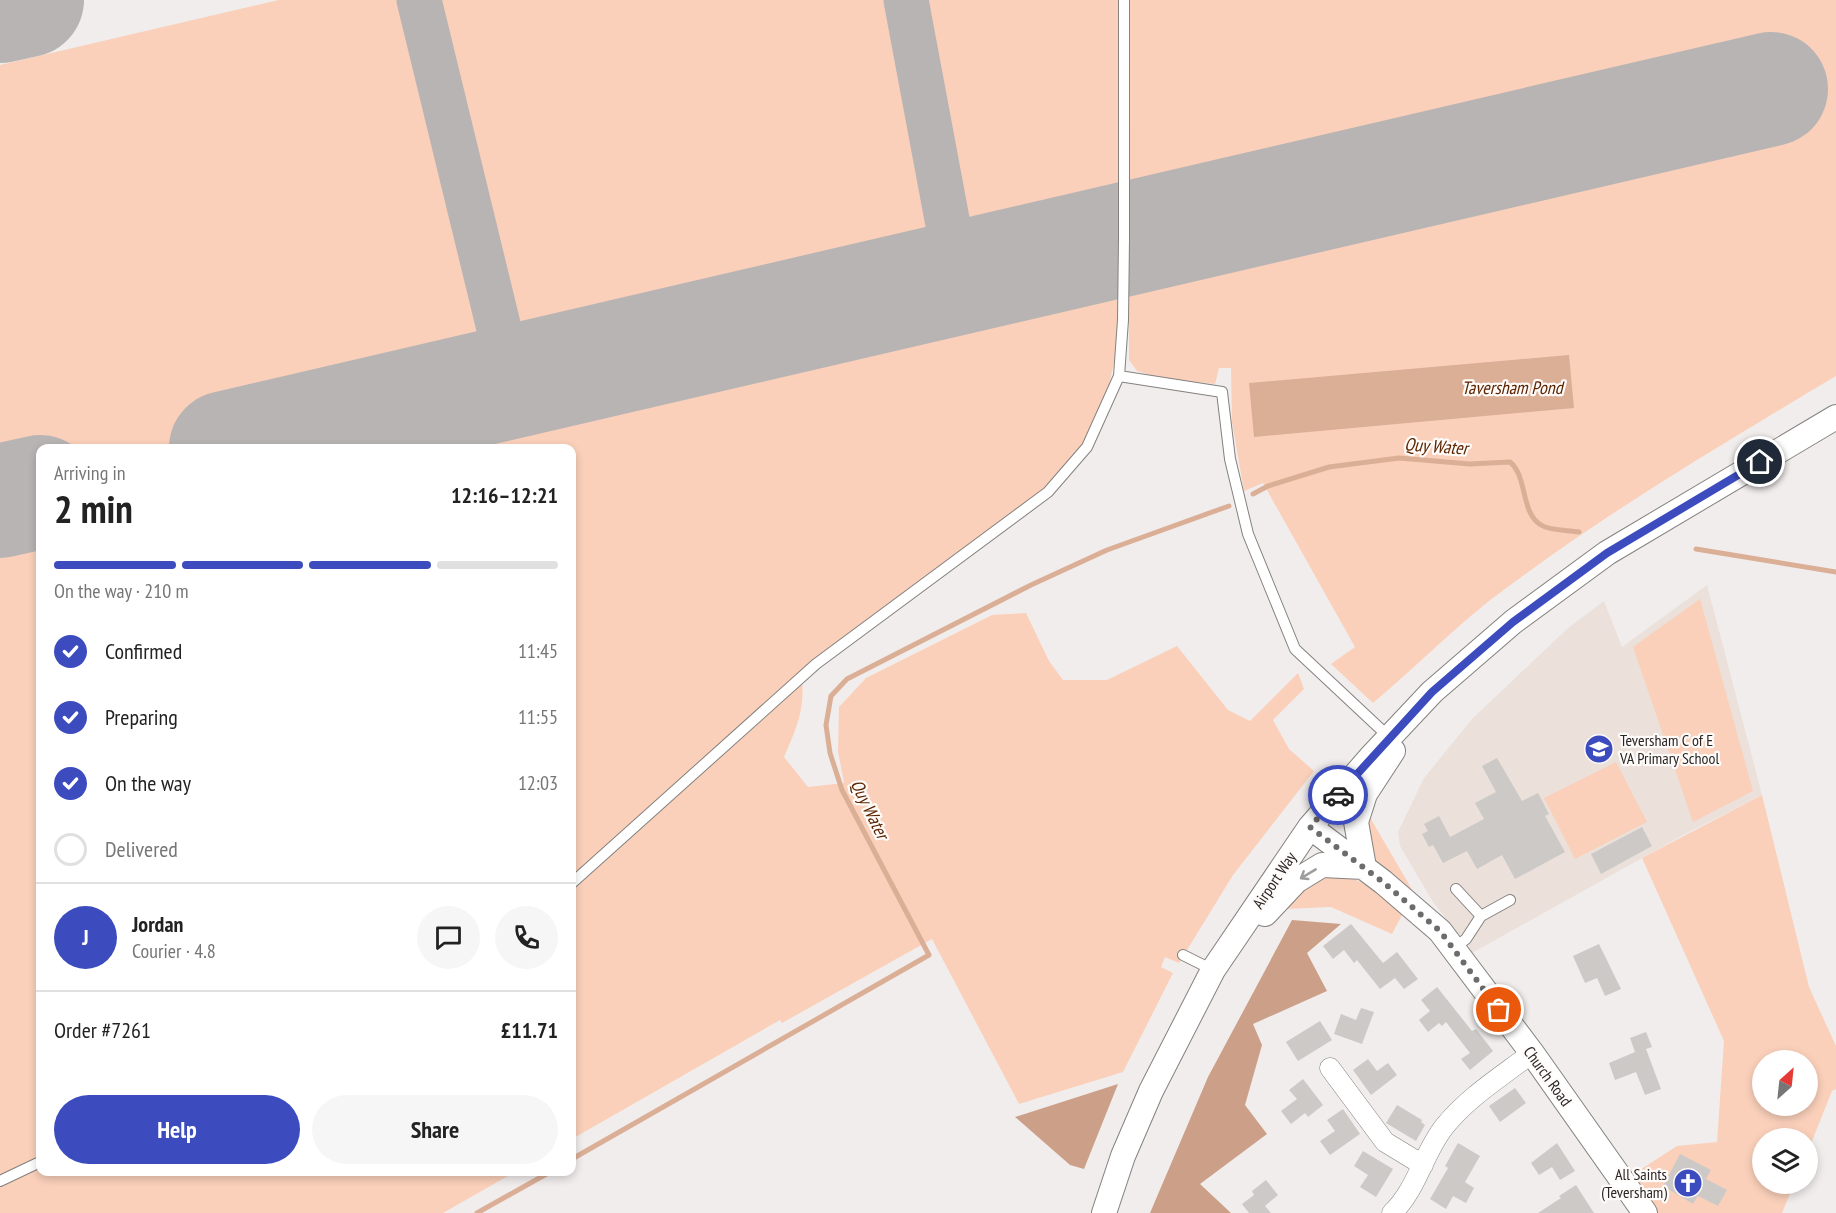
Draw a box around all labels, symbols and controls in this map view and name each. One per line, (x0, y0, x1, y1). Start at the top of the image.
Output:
water label: Taversham Pond (1462, 376, 1565, 399)
water label: Quy Water (1404, 432, 1471, 460)
pin (1734, 436, 1785, 487)
icon: home (1743, 445, 1776, 478)
text: Arriving in (54, 460, 126, 486)
text: 12:16–12:21 (451, 481, 558, 509)
text: 2 min (54, 483, 133, 534)
text: On the way · 210 m (54, 578, 189, 604)
icon: check (54, 635, 87, 668)
text: Confirmed (105, 637, 182, 665)
text: 11:45 (518, 638, 558, 664)
icon: check (54, 701, 87, 734)
text: Preparing (105, 703, 178, 731)
text: 11:55 (518, 704, 558, 730)
place label: Teversham C of E VA Primary School (1619, 730, 1719, 768)
school or university icon: Teversham C of E VA Primary School (1583, 733, 1615, 765)
courier (1308, 765, 1368, 825)
icon: check (54, 767, 87, 800)
text: On the way (105, 769, 191, 797)
text: 12:03 (518, 770, 558, 796)
water label: Quy Water (846, 775, 896, 845)
icon: car (1322, 779, 1355, 812)
text: Delivered (105, 835, 178, 863)
street label: Airport Way (1248, 848, 1300, 912)
one-way arrow (1300, 868, 1317, 880)
button: chat (417, 906, 480, 969)
button: phone (495, 906, 558, 969)
text: Jordan (132, 910, 183, 938)
text: J (82, 923, 89, 951)
text: Courier · 4.8 (132, 938, 216, 964)
pin (1473, 984, 1524, 1035)
icon: bag (1482, 993, 1515, 1026)
text: Order #7261 (54, 1016, 151, 1044)
text: £11.71 (501, 1016, 558, 1044)
street label: Church Road (1520, 1042, 1576, 1110)
north arrow (1752, 1050, 1818, 1116)
map controls (1752, 1050, 1818, 1194)
button: Help (54, 1095, 300, 1164)
button: Share (312, 1095, 558, 1164)
button: layers (1752, 1128, 1818, 1194)
place label: All Saints (Teversham) (1601, 1164, 1667, 1202)
church icon: All Saints (Teversham) (1672, 1167, 1704, 1199)

